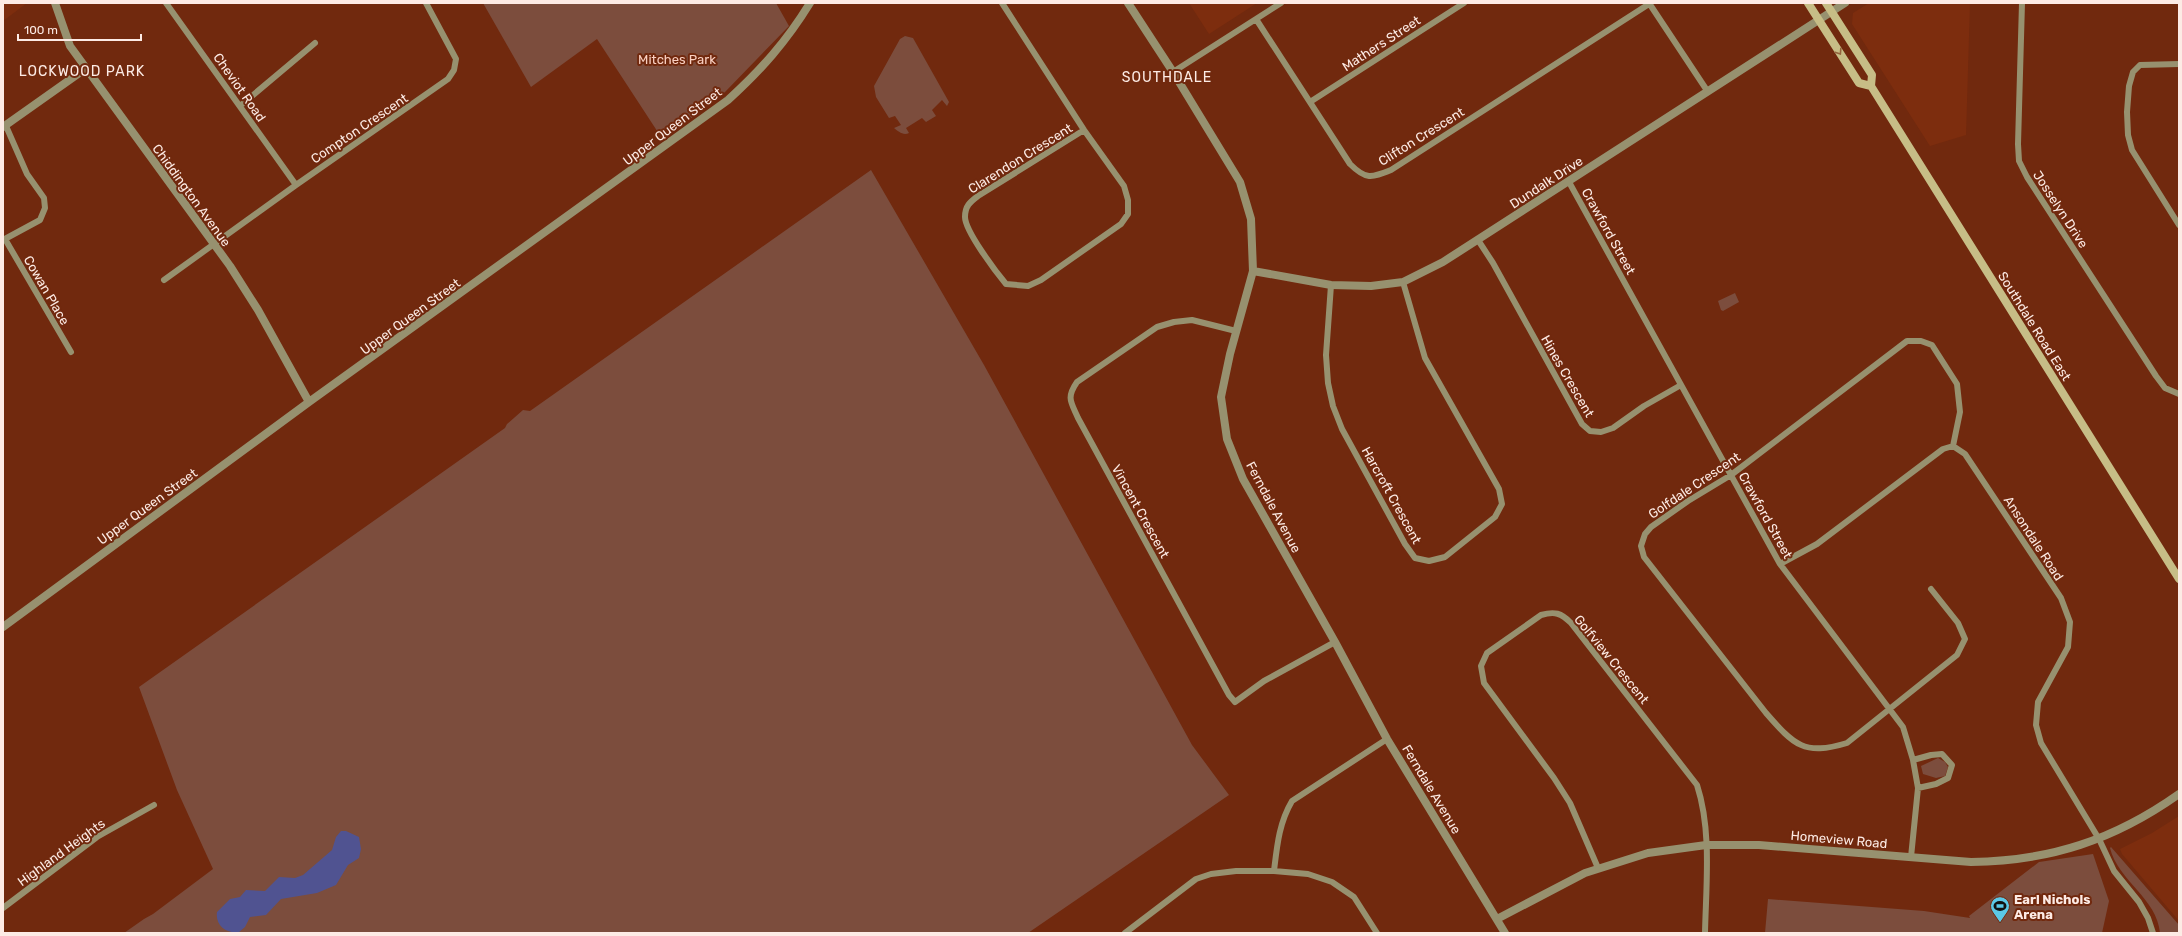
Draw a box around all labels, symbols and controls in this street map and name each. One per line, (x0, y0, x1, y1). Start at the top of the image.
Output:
street label: Mathers Street (1339, 13, 1423, 74)
scale bar (18, 16, 141, 42)
text: 100 m (24, 23, 58, 37)
one-way arrow (1834, 48, 1842, 55)
street label: Cheviot Road (210, 50, 269, 125)
park label: Mitches Park (638, 52, 716, 67)
district label: LOCKWOOD PARK (19, 63, 145, 80)
district label: SOUTHDALE (1122, 69, 1212, 86)
street label: Upper Queen Street (620, 84, 725, 168)
street label: Compton Crescent (308, 90, 411, 166)
street label: Clifton Crescent (1376, 104, 1467, 169)
street label: Clarendon Crescent (965, 120, 1075, 197)
street label: Chiddington Avenue (149, 141, 234, 250)
street label: Dundalk Drive (1507, 153, 1585, 212)
street label: Josselyn Drive (2030, 168, 2091, 251)
street label: Crawford Street (1579, 185, 1639, 277)
street label: Cowan Place (21, 253, 72, 328)
street label: Southdale Road East (1995, 269, 2074, 384)
street label: Upper Queen Street (358, 275, 463, 358)
street label: Hines Crescent (1538, 333, 1597, 420)
street label: Harcroft Crescent (1359, 444, 1424, 546)
street label: Golfdale Crescent (1645, 449, 1743, 522)
street label: Ferndale Avenue (1243, 459, 1304, 555)
street label: Vincent Crescent (1109, 462, 1173, 561)
street label: Upper Queen Street (95, 465, 200, 548)
street label: Crawford Street (1736, 469, 1796, 561)
street label: Ansondale Road (2001, 493, 2067, 583)
street label: Golfview Crescent (1571, 612, 1652, 707)
street label: Ferndale Avenue (1399, 742, 1464, 837)
street label: Highland Heights (15, 815, 109, 890)
street label: Homeview Road (1790, 828, 1888, 851)
place label: Earl Nichols Arena (2014, 892, 2090, 922)
sports icon: Earl Nichols Arena (1989, 895, 2011, 923)

